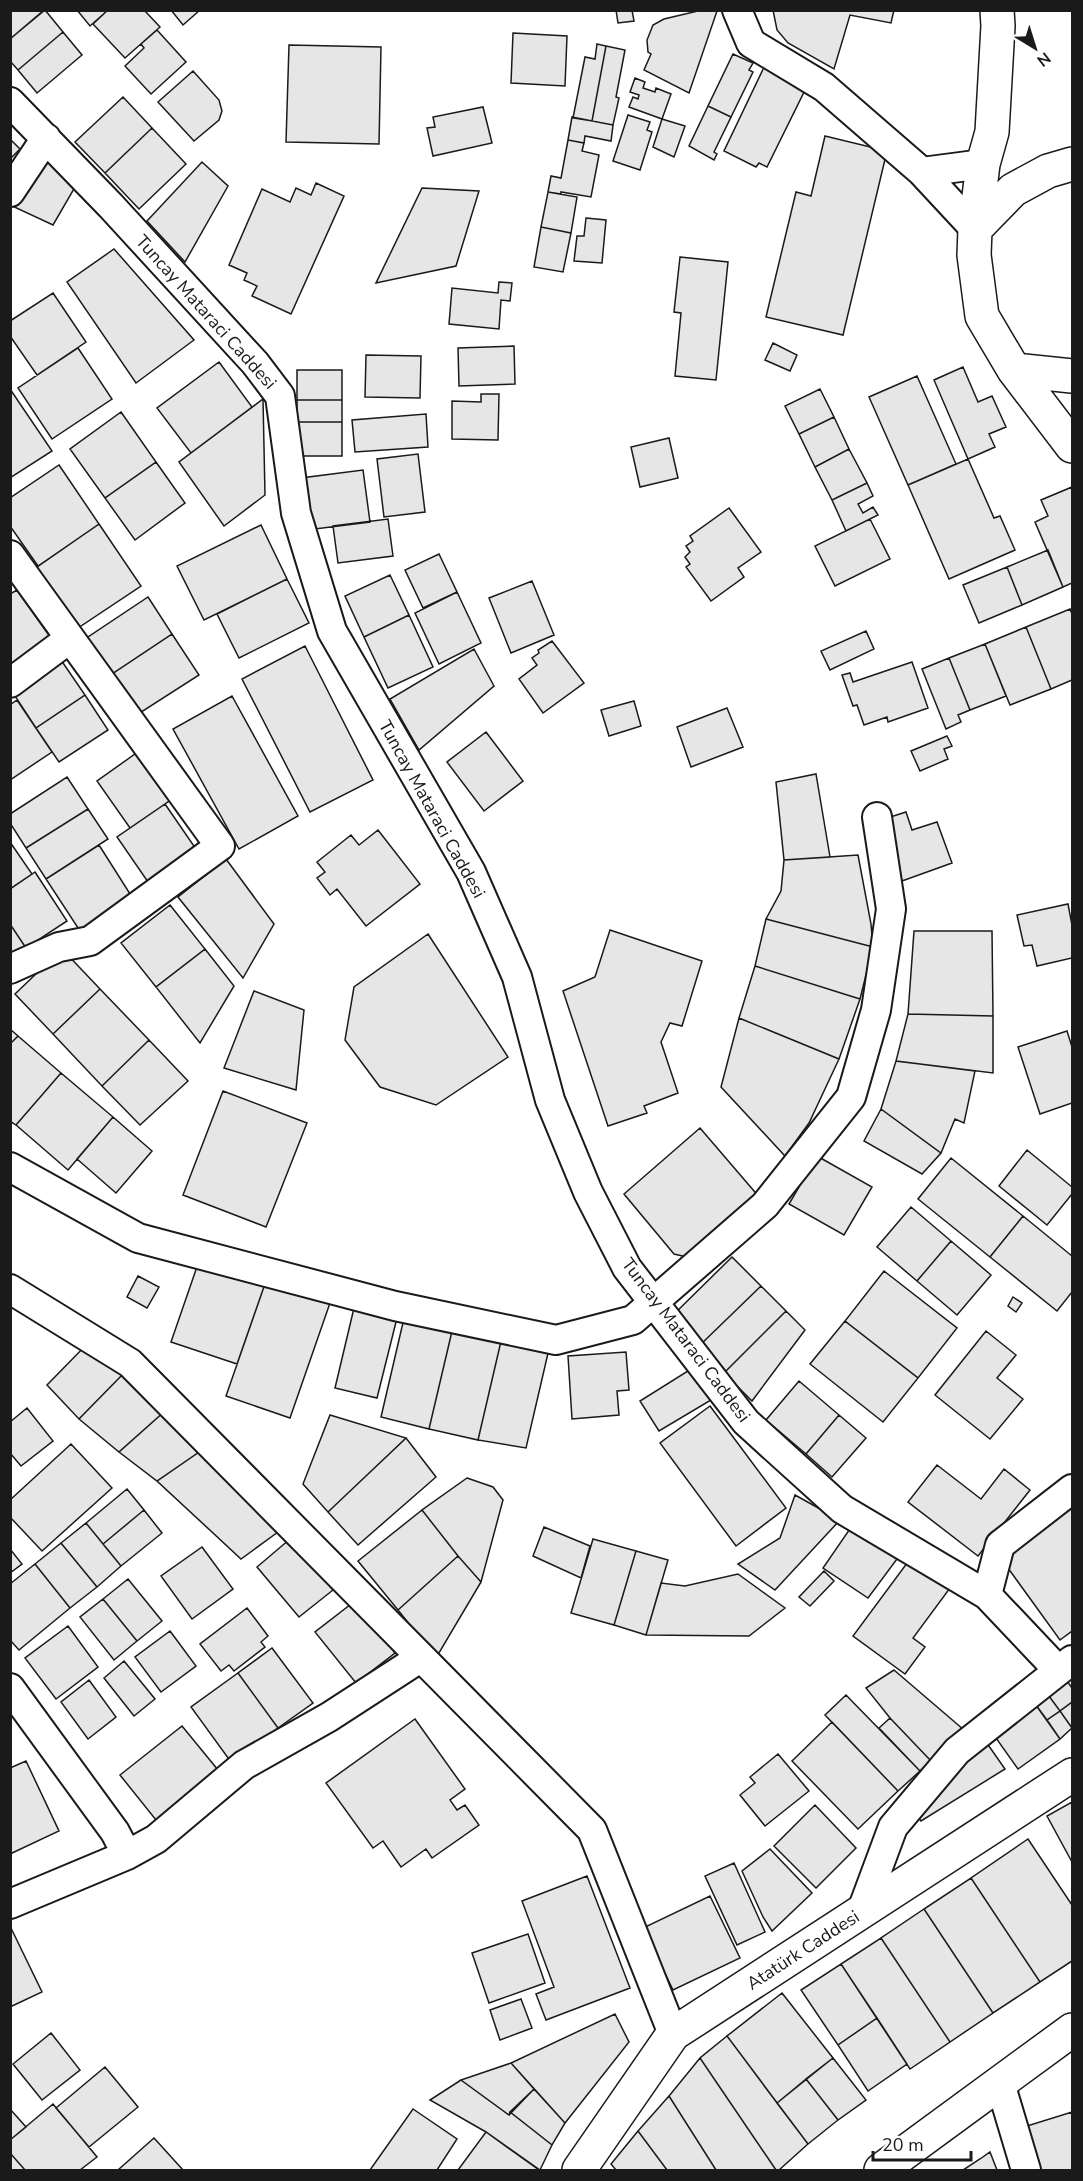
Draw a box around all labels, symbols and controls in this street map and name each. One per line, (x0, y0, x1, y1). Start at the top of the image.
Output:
north arrow (1005, 18, 1065, 78)
text: N (1032, 47, 1055, 71)
street label: Tuncay Mataraci Caddesi (130, 230, 282, 394)
street label: Tuncay Mataraci Caddesi (373, 716, 491, 902)
street label: Tuncay Mataraci Caddesi (616, 1253, 756, 1427)
street label: Atatürk Caddesi (742, 1905, 864, 1995)
scale bar (873, 2124, 970, 2162)
text: 20 m (882, 2133, 924, 2157)

